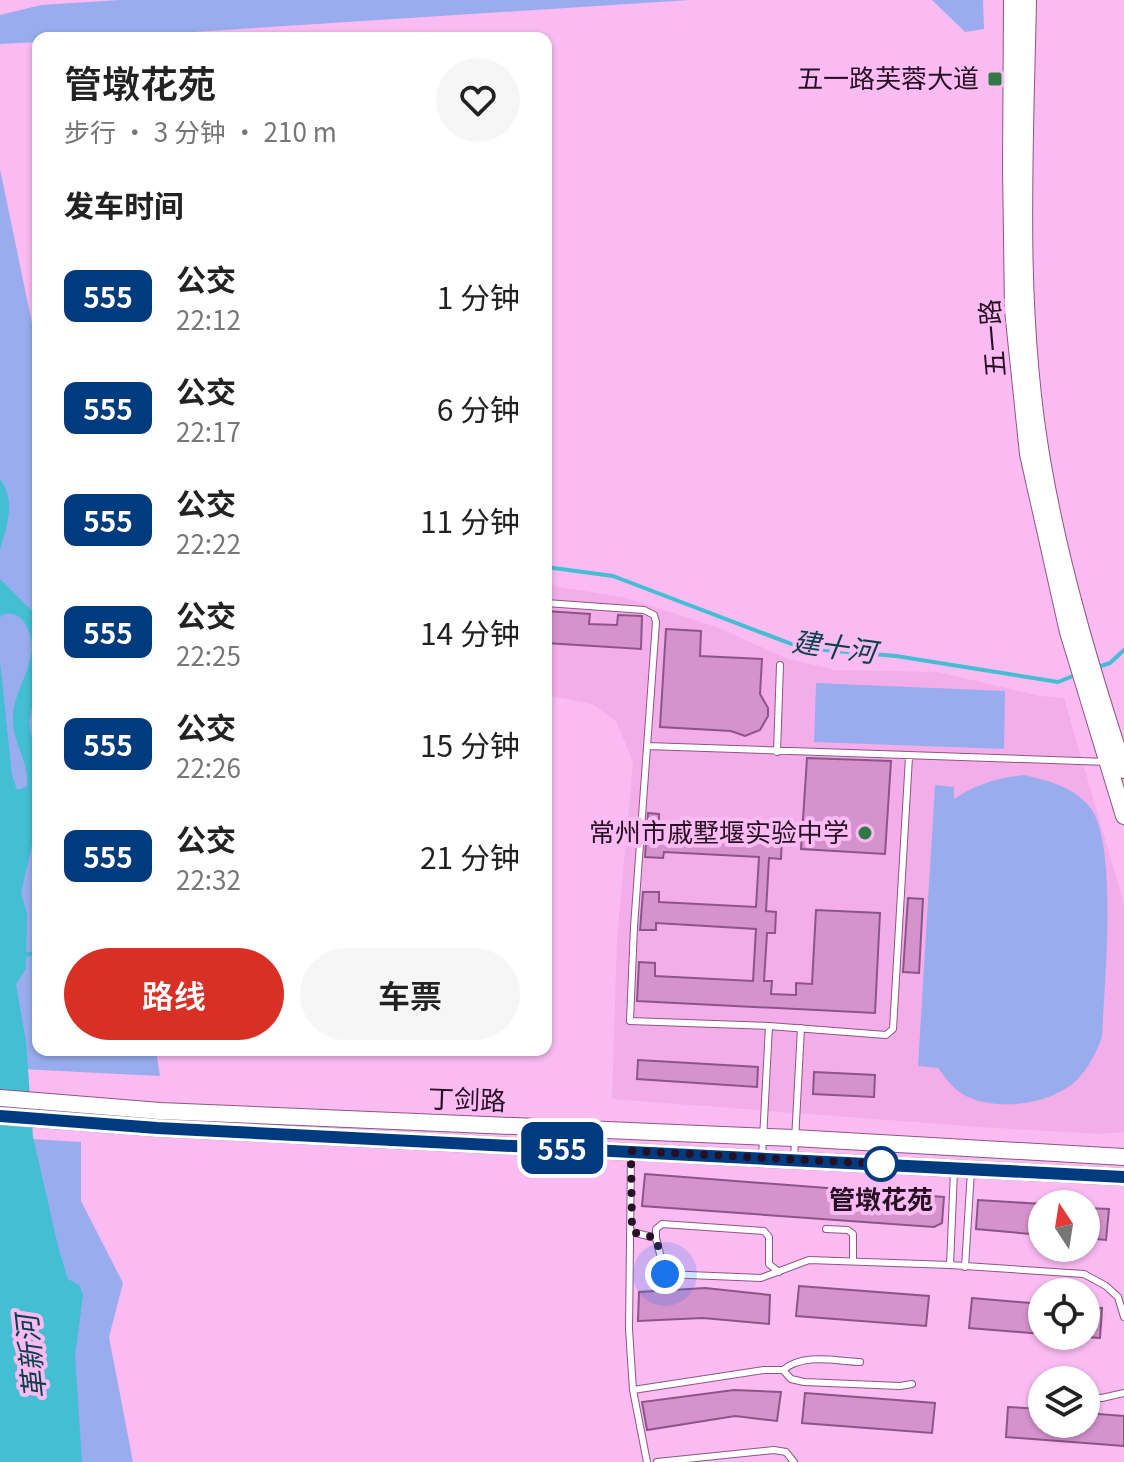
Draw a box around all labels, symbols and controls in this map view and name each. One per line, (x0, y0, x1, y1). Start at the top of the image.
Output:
text: 管墩花苑 (64, 54, 216, 109)
button: heart (436, 58, 520, 142)
place label: 五一路芙蓉大道 (797, 58, 979, 95)
marker: 五一路芙蓉大道 (986, 70, 1004, 88)
text: 步行 · 3 分钟 · 210 m (64, 112, 337, 149)
text: 发车时间 (64, 182, 184, 226)
text: 公交 (176, 256, 236, 300)
text: 1 分钟 (437, 274, 520, 318)
text: 555 (83, 276, 133, 316)
street label: 五一路 (969, 298, 1012, 379)
text: 22:12 (176, 300, 241, 337)
text: 公交 (176, 368, 236, 412)
text: 6 分钟 (437, 386, 520, 430)
text: 555 (83, 388, 133, 428)
text: 22:17 (176, 412, 241, 449)
text: 公交 (176, 480, 236, 524)
text: 11 分钟 (420, 498, 520, 542)
text: 555 (83, 500, 133, 540)
text: 22:22 (176, 524, 241, 561)
text: 公交 (176, 592, 236, 636)
text: 14 分钟 (420, 610, 520, 654)
text: 555 (83, 612, 133, 652)
water label: 建十河 (790, 619, 884, 671)
text: 22:25 (176, 636, 241, 673)
text: 公交 (176, 704, 236, 748)
text: 15 分钟 (420, 722, 520, 766)
text: 555 (83, 724, 133, 764)
text: 22:26 (176, 748, 241, 785)
place label: 常州市戚墅堰实验中学 (589, 812, 849, 849)
text: 公交 (176, 816, 236, 860)
marker: 常州市戚墅堰实验中学 (856, 824, 874, 842)
text: 21 分钟 (420, 834, 520, 878)
text: 555 (83, 836, 133, 876)
text: 22:32 (176, 860, 241, 897)
button: 路线 (64, 948, 284, 1040)
button: 车票 (300, 948, 520, 1040)
street label: 丁剑路 (427, 1078, 507, 1117)
line badge: 555 (516, 1122, 608, 1174)
text: 555 (537, 1128, 587, 1168)
marker: 管墩花苑 (864, 1147, 898, 1181)
place label: 管墩花苑 (829, 1179, 933, 1216)
north arrow (1028, 1190, 1100, 1262)
map controls (1028, 1190, 1100, 1438)
your location (645, 1254, 685, 1294)
button: locate (1028, 1278, 1100, 1350)
water label: 革新河 (4, 1308, 53, 1401)
button: layers (1028, 1366, 1100, 1438)

